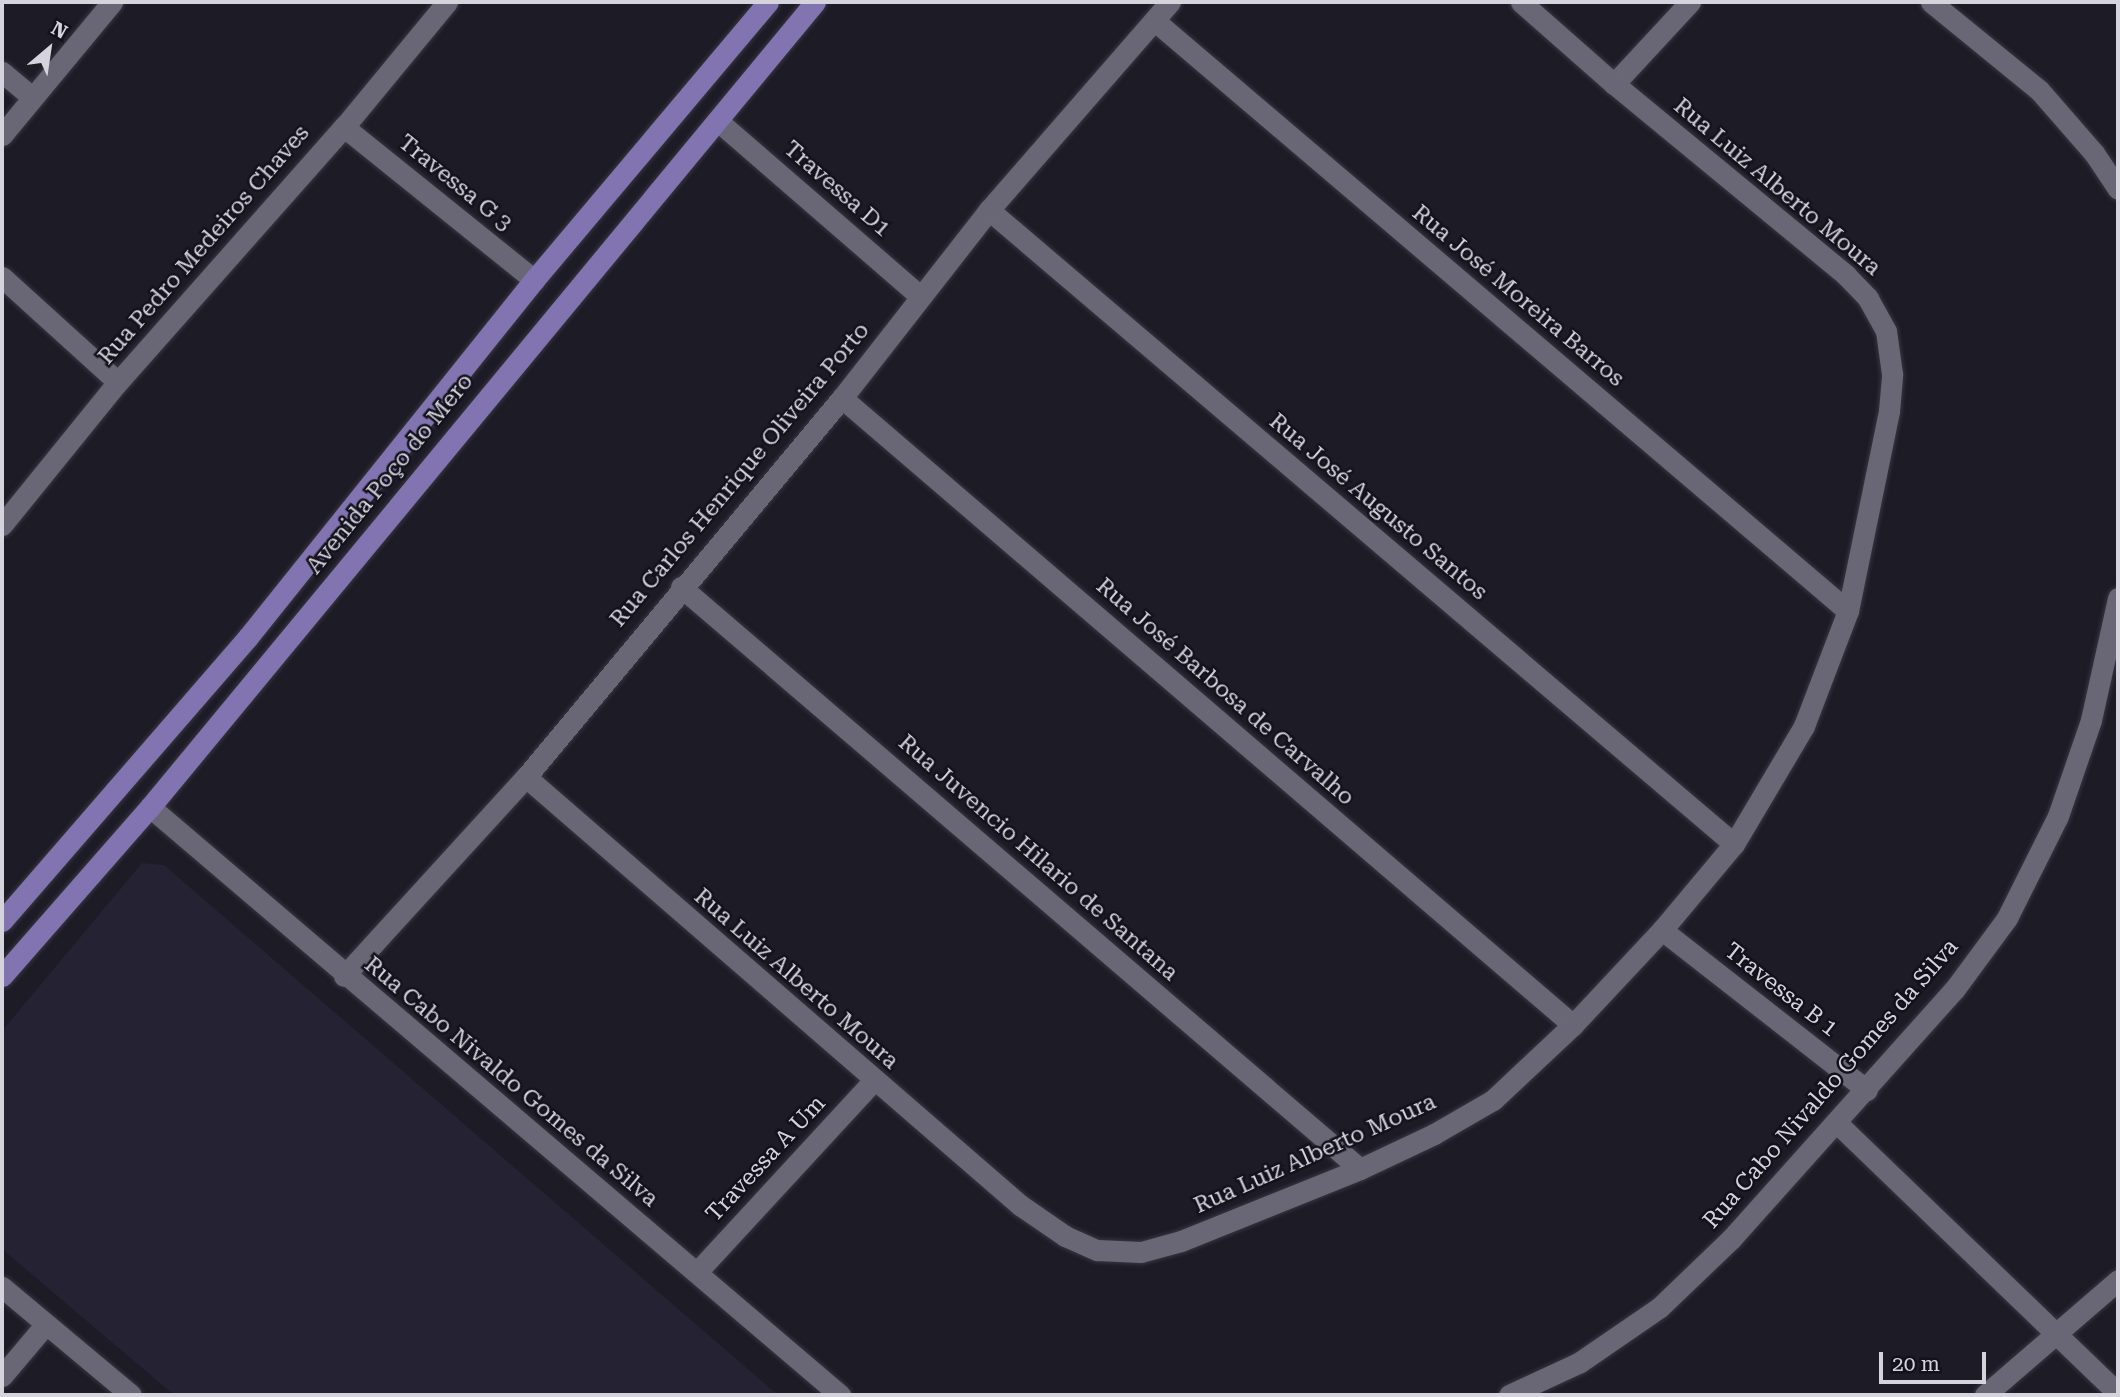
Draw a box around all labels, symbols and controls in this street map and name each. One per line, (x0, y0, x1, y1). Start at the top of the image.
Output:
north arrow (14, 14, 84, 84)
text: N (47, 17, 71, 44)
street label: Rua Luiz Alberto Moura (1668, 92, 1886, 282)
street label: Rua Pedro Medeiros Chaves (93, 120, 315, 370)
street label: Travessa G 3 (393, 129, 517, 237)
street label: Travessa D1 (778, 135, 896, 243)
street label: Rua José Moreira Barros (1406, 199, 1630, 393)
street label: Rua Carlos Henrique Oliveira Porto (604, 317, 876, 633)
street label: Avenida Poço do Mero (301, 368, 479, 580)
street label: Rua José Augusto Santos (1263, 408, 1493, 606)
street label: Rua José Barbosa de Carvalho (1090, 572, 1360, 812)
street label: Rua Juvencio Hilario de Santana (893, 729, 1183, 987)
street label: Rua Luiz Alberto Moura (688, 883, 904, 1075)
street label: Rua Cabo Nivaldo Gomes da Silva (1698, 934, 1964, 1234)
street label: Travessa B 1 (1719, 937, 1843, 1043)
street label: Rua Cabo Nivaldo Gomes da Silva (359, 951, 663, 1213)
street label: Rua Luiz Alberto Moura (1190, 1088, 1440, 1220)
street label: Travessa A Um (700, 1090, 832, 1228)
scale bar (1882, 1338, 1989, 1382)
text: 20 m (1892, 1352, 1940, 1376)

